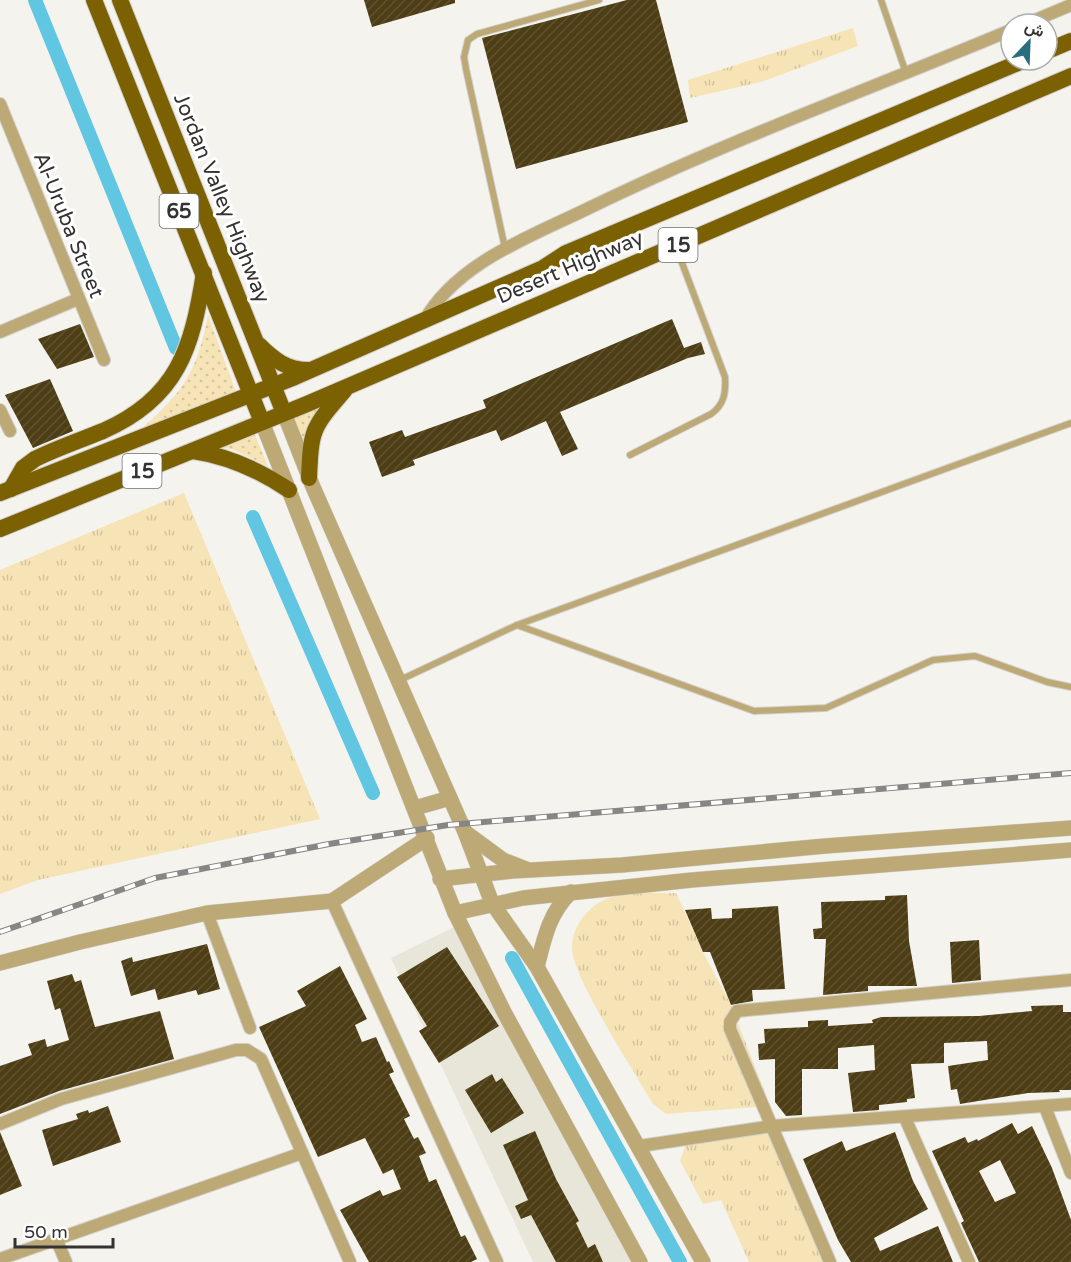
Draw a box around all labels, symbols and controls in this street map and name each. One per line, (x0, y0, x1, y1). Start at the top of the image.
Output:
north arrow (999, 12, 1059, 72)
text: ش (1022, 16, 1047, 42)
street label: Jordan Valley Highway (168, 90, 275, 307)
street label: Al-Uruba Street (28, 149, 109, 302)
road number: 65 (160, 194, 198, 228)
street label: Desert Highway (493, 225, 647, 310)
road number: 15 (658, 228, 698, 262)
road number: 15 (122, 454, 162, 488)
scale bar (15, 1211, 112, 1249)
text: 50 m (24, 1221, 68, 1243)

